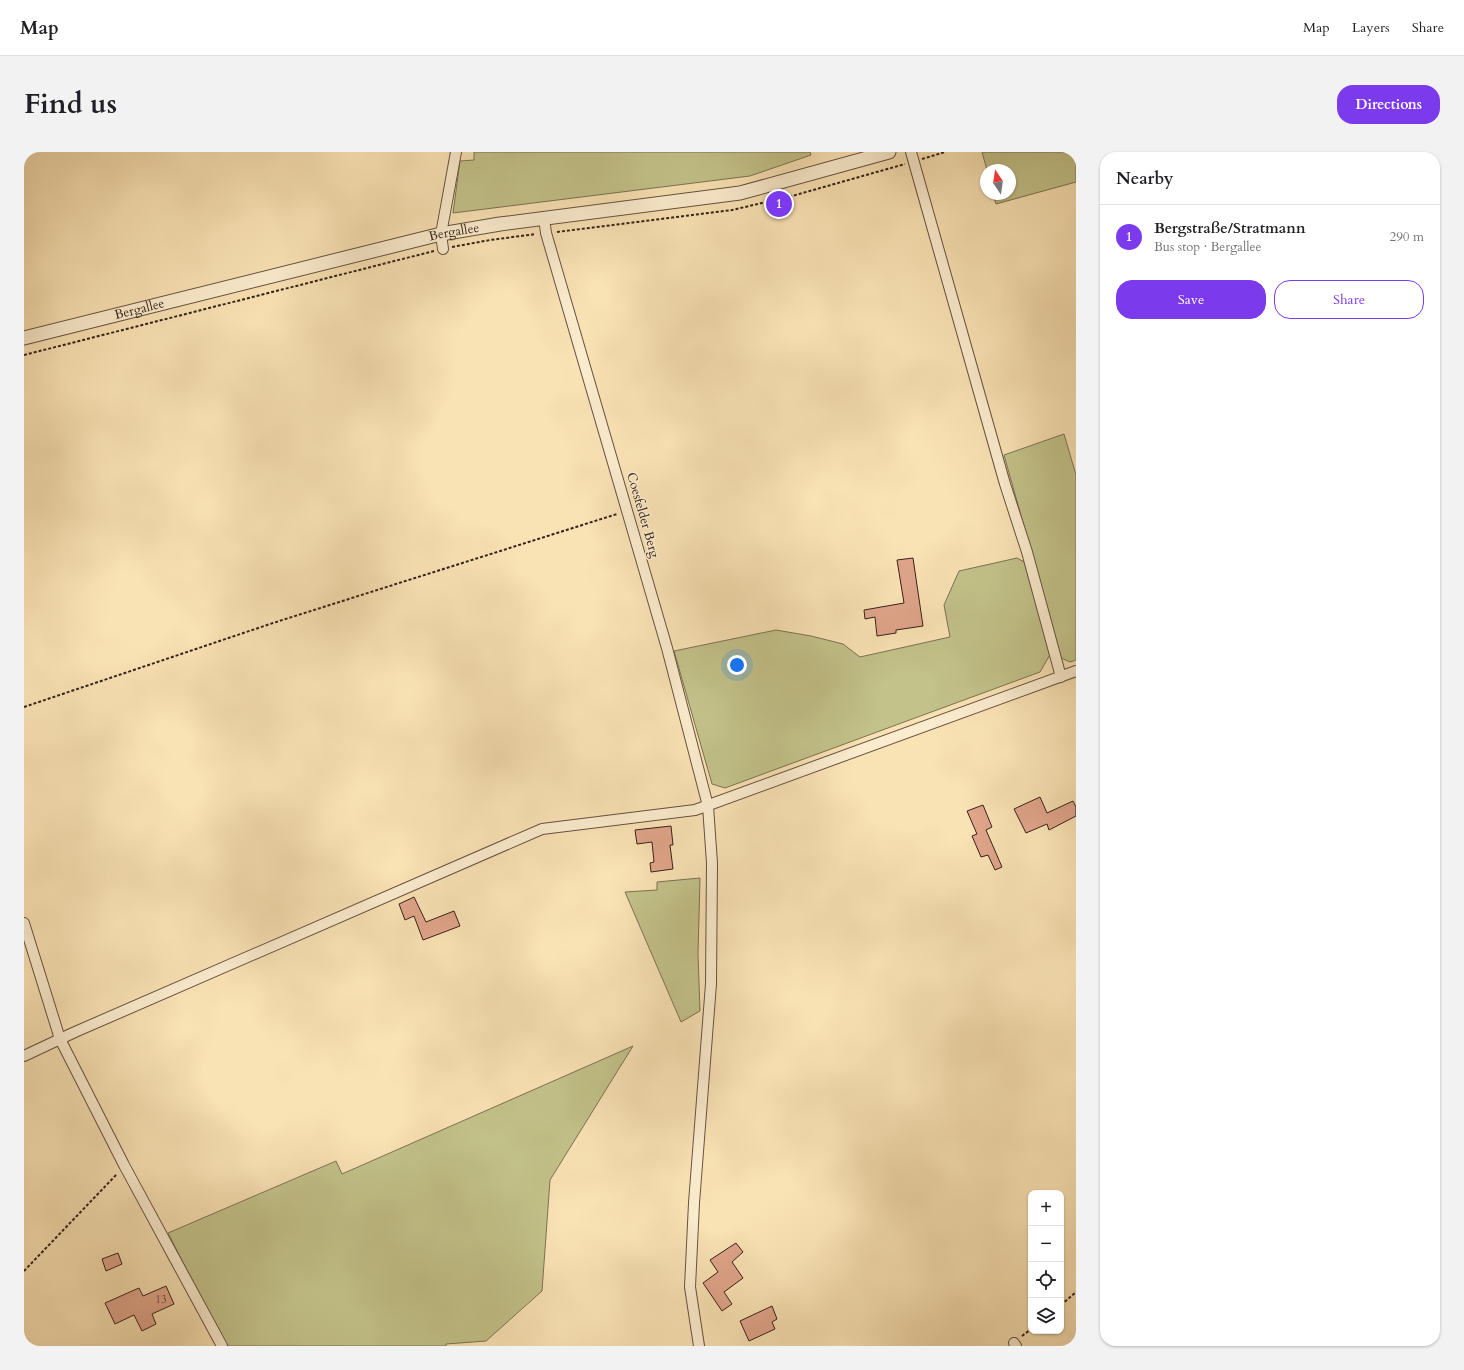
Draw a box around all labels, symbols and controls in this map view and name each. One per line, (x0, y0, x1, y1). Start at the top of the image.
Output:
text: Map (20, 15, 59, 41)
text: Map (1303, 18, 1330, 37)
text: Layers (1352, 18, 1390, 37)
text: Share (1412, 18, 1444, 37)
text: Find us (24, 85, 117, 123)
button: Directions (1337, 85, 1440, 124)
north arrow (980, 164, 1016, 200)
text: Nearby (1116, 167, 1173, 190)
pin: 1 (766, 189, 792, 219)
text: Bergstraße/Stratmann (1154, 218, 1306, 238)
street label: Bergallee (427, 219, 481, 246)
text: 1 (1126, 228, 1132, 246)
text: 290 m (1390, 228, 1424, 246)
text: Bus stop · Bergallee (1154, 238, 1261, 256)
button: Save (1116, 280, 1266, 319)
button: Share (1274, 280, 1424, 319)
street label: Bergallee (113, 294, 166, 324)
street label: Coesfelder Berg (622, 470, 664, 561)
your location (727, 655, 747, 675)
map controls (1028, 1190, 1064, 1334)
button: + (1028, 1190, 1064, 1226)
button: − (1028, 1226, 1064, 1262)
button: locate (1028, 1262, 1064, 1298)
house number: 13 (155, 1292, 167, 1307)
button: layers (1028, 1298, 1064, 1334)

